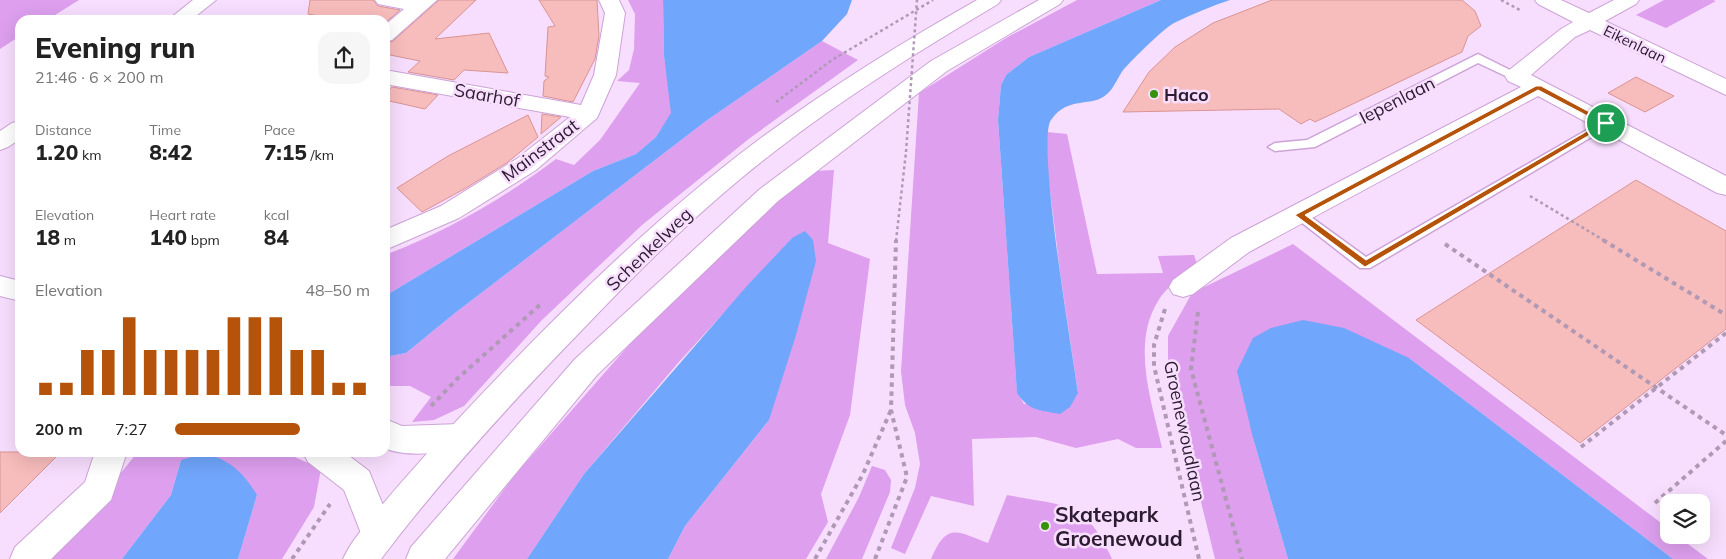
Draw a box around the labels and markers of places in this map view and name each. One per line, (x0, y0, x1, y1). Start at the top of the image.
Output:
place label: Haco (1164, 83, 1209, 106)
marker: Haco (1148, 88, 1160, 100)
pin (1585, 102, 1627, 144)
place label: Skatepark Groenewoud (1055, 501, 1183, 551)
marker: Skatepark Groenewoud (1039, 520, 1051, 532)

